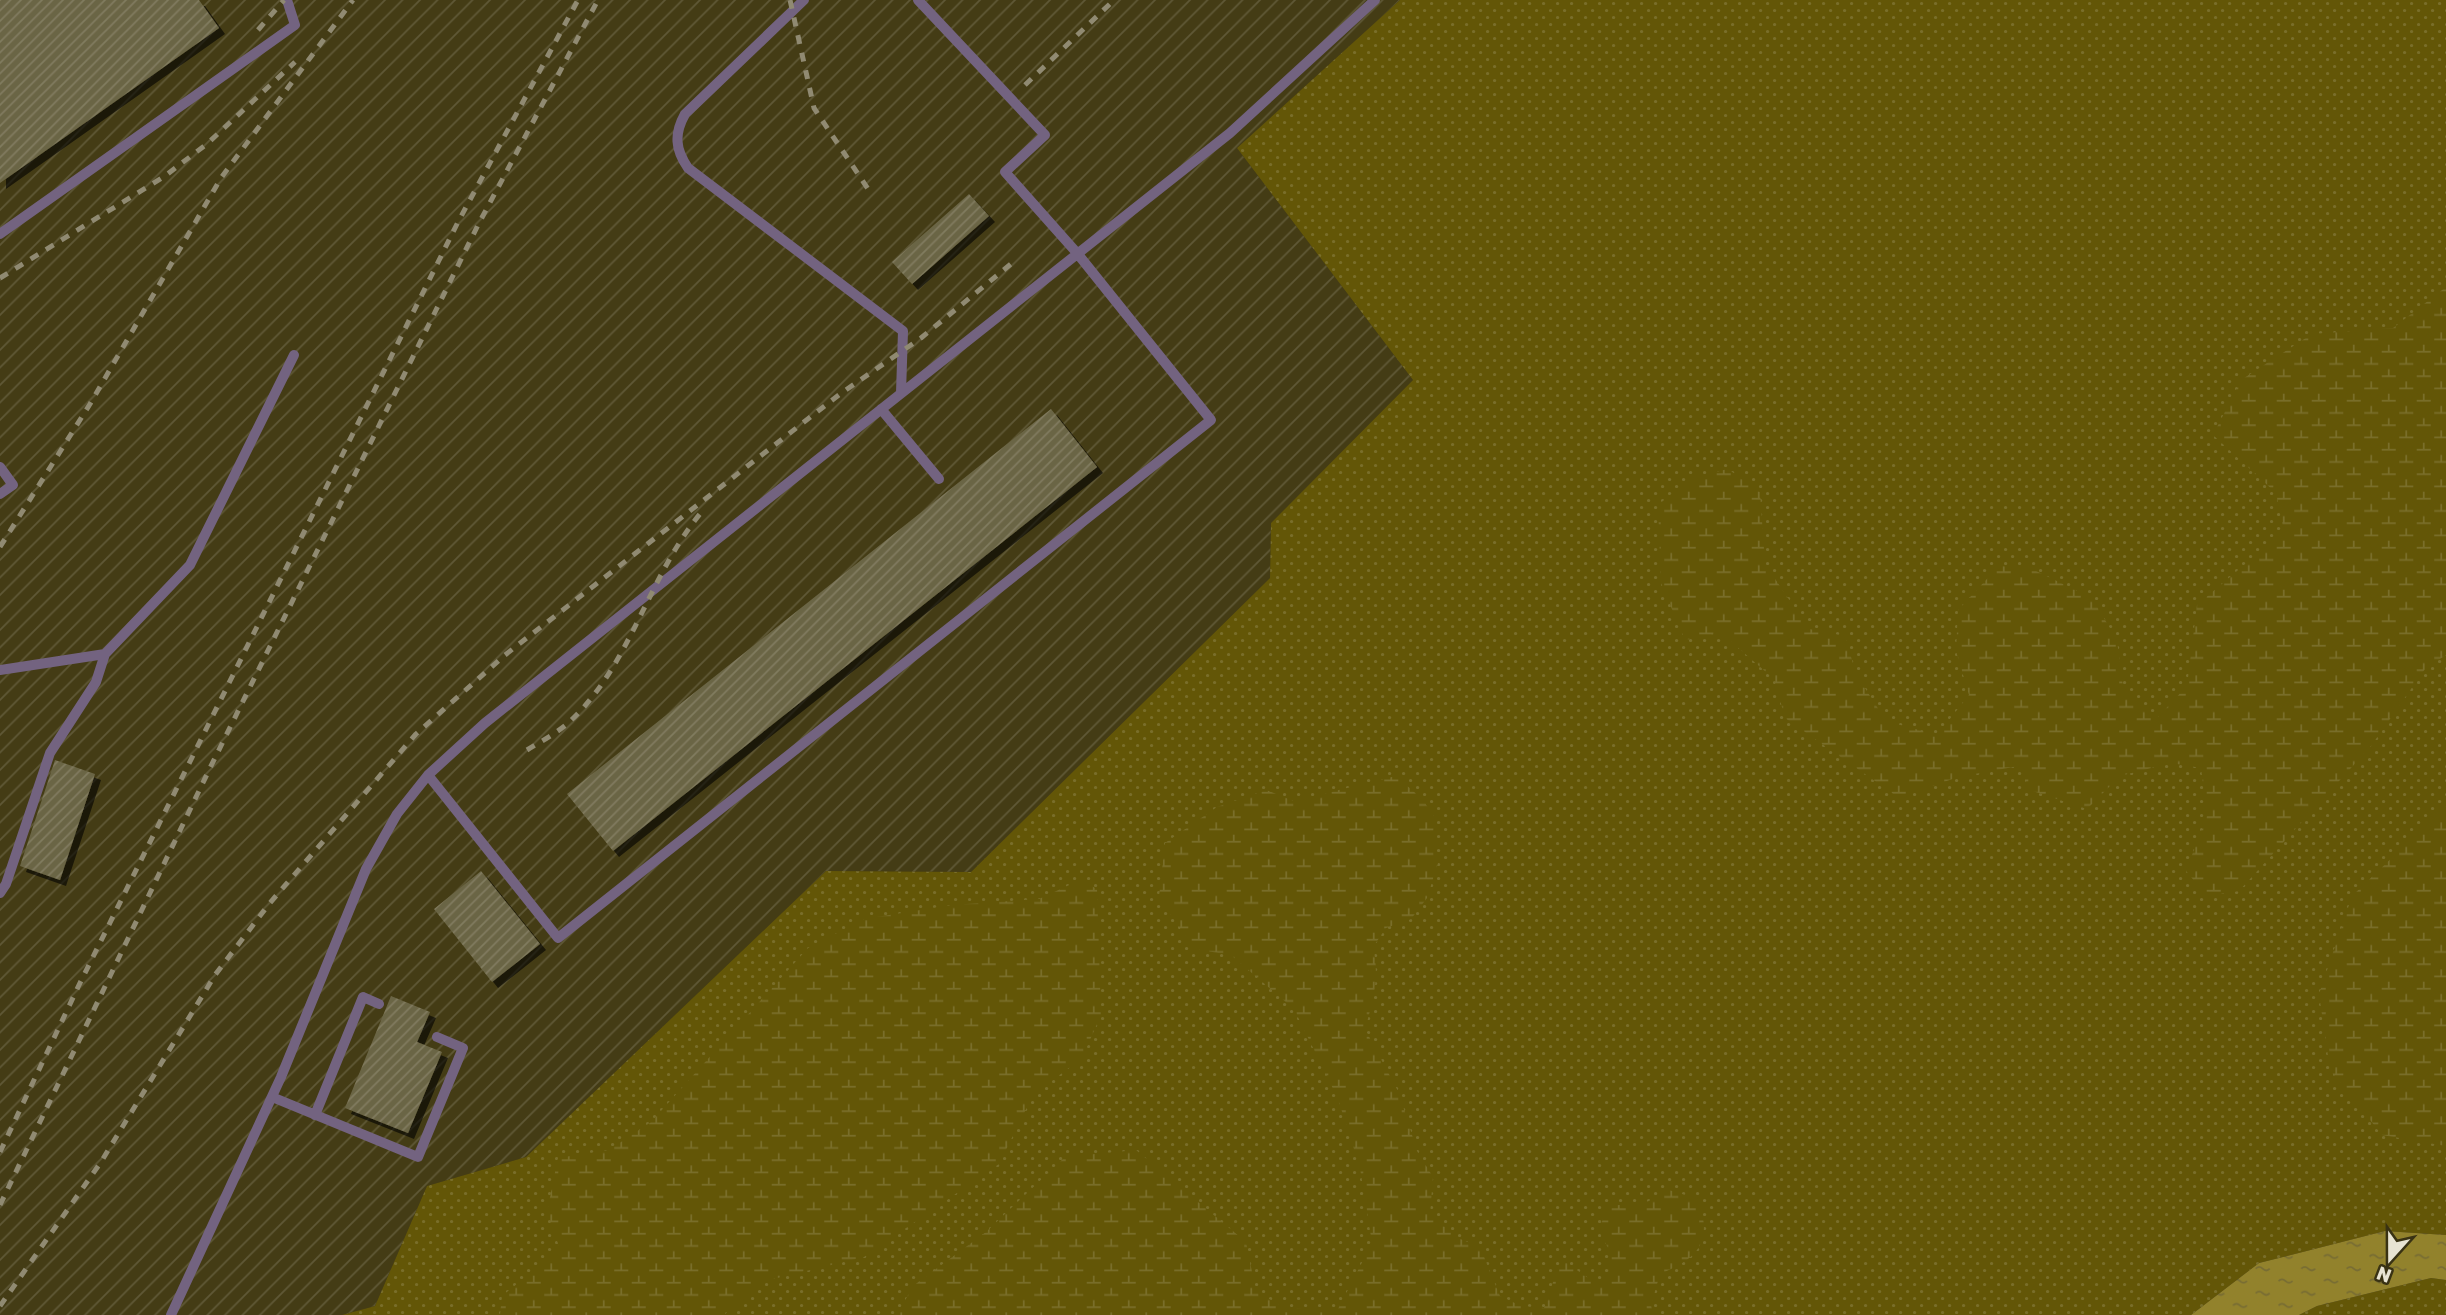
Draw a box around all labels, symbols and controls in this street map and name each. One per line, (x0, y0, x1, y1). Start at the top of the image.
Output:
north arrow (2355, 1224, 2425, 1294)
text: N (2374, 1261, 2395, 1288)

